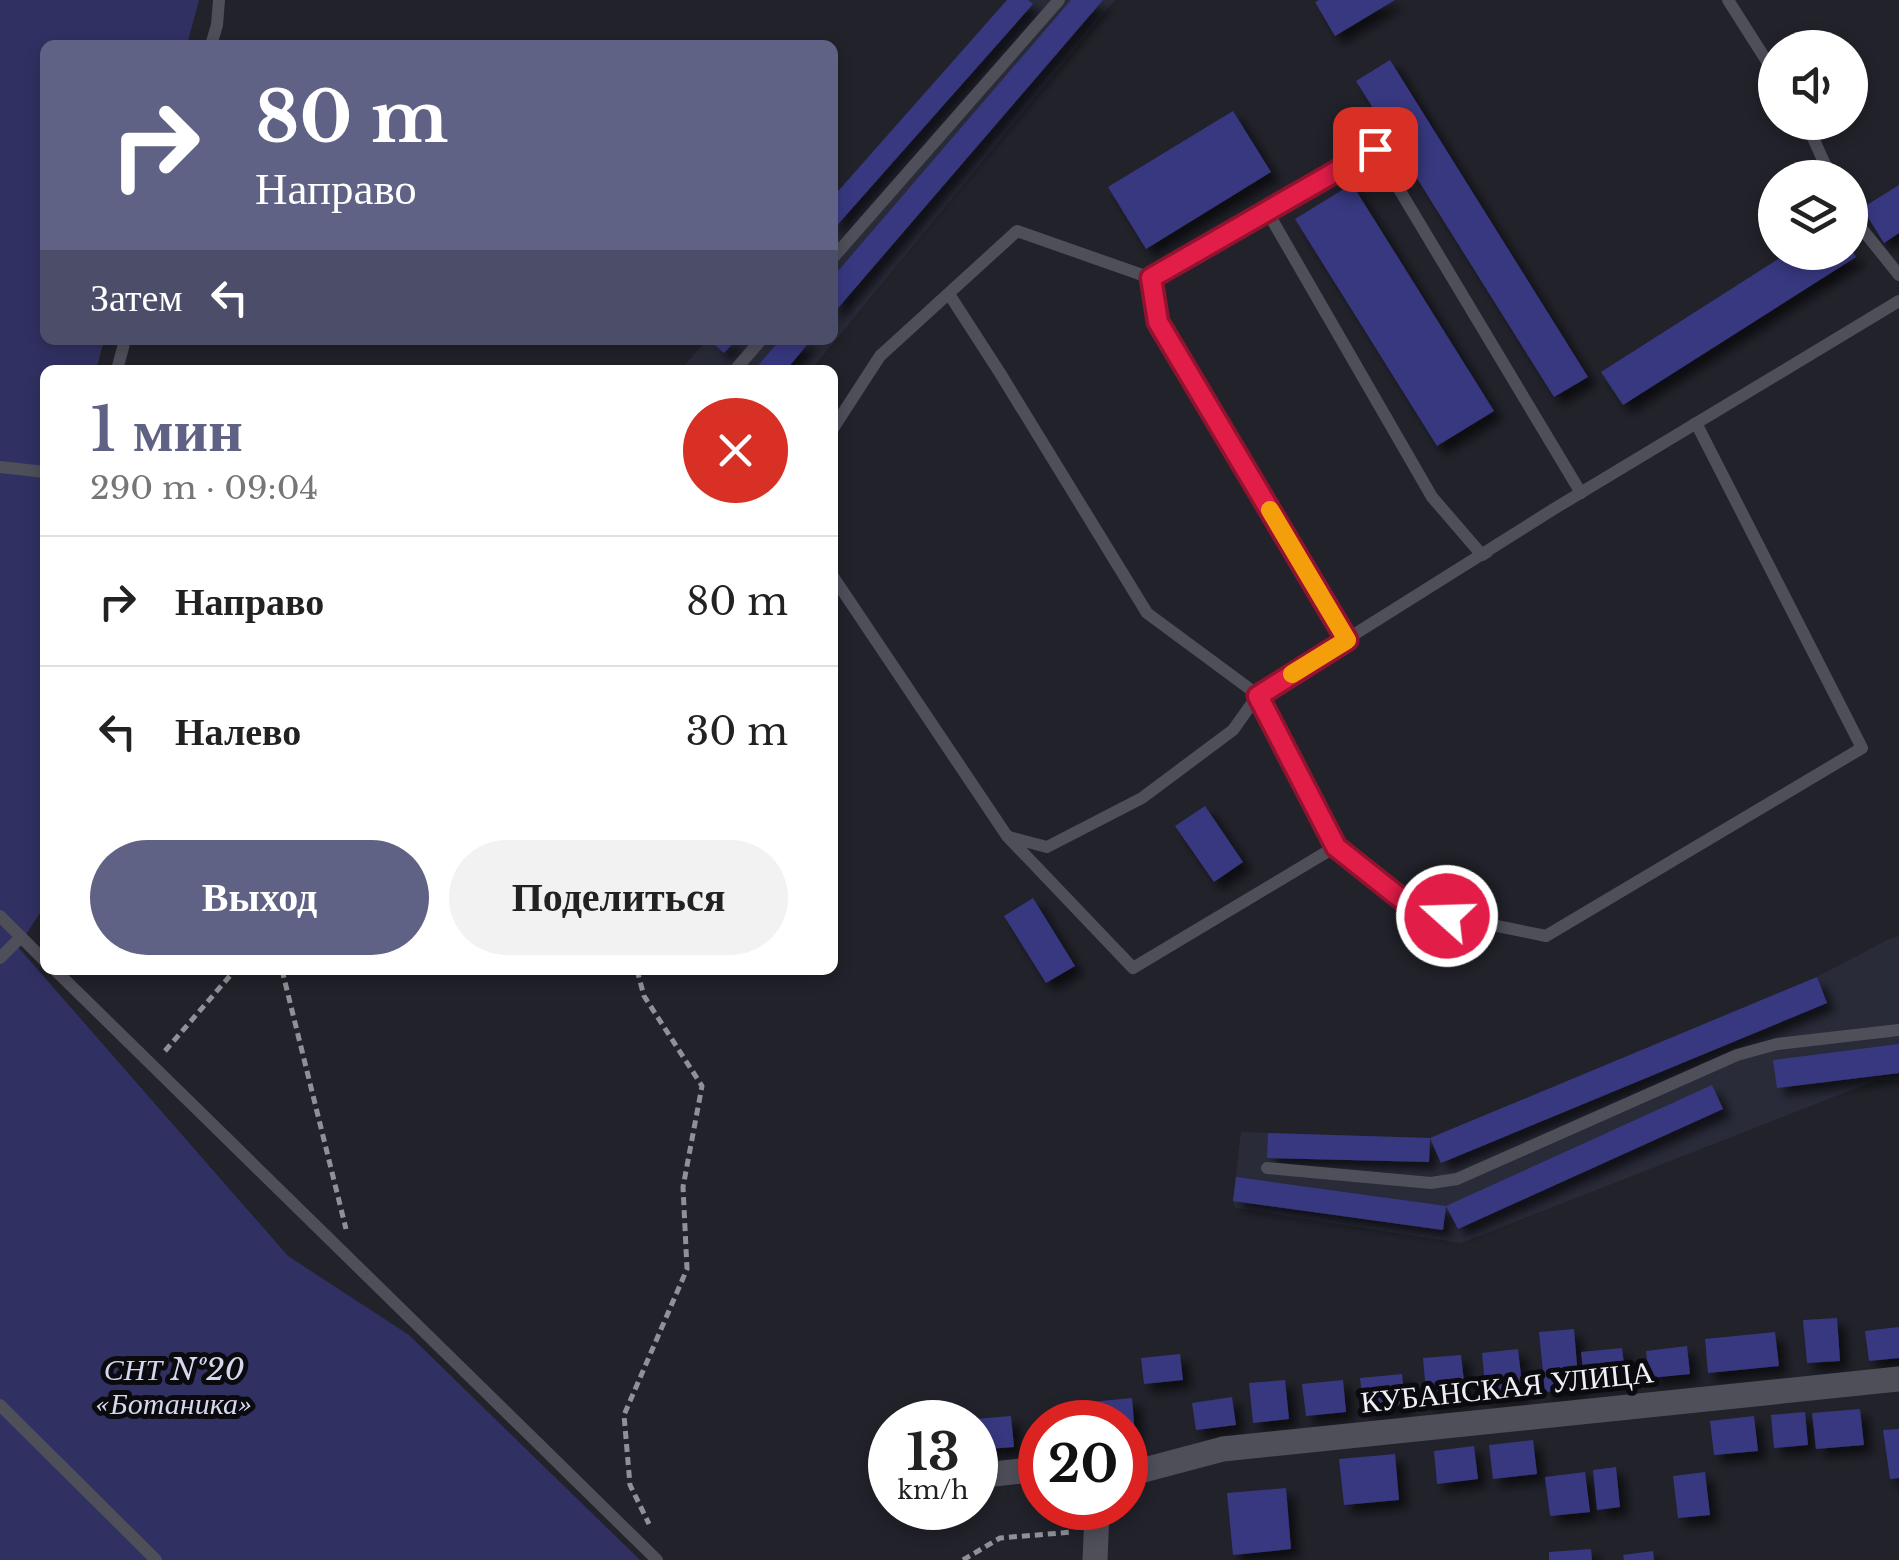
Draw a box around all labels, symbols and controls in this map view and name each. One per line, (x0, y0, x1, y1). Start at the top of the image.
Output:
map controls (1758, 30, 1868, 270)
button: sound (1758, 30, 1868, 140)
text: 80 m (255, 74, 448, 161)
icon: right (90, 80, 220, 210)
pin (1333, 107, 1418, 192)
icon: arrive (1348, 122, 1403, 177)
text: Направо (255, 160, 417, 216)
button: layers (1758, 160, 1868, 270)
icon: left (202, 270, 257, 325)
text: Затем (90, 274, 182, 321)
text: 1 мин (90, 393, 243, 467)
button: close (683, 398, 788, 503)
text: 290 m · 09:04 (90, 468, 318, 508)
icon: right (90, 574, 145, 629)
text: Направо (175, 578, 324, 625)
text: 80 m (686, 578, 788, 625)
icon: left (90, 704, 145, 759)
text: Налево (175, 708, 301, 755)
text: 30 m (686, 708, 788, 755)
button: Выход (90, 840, 429, 955)
button: Поделиться (449, 840, 788, 955)
position arrow (1395, 864, 1499, 968)
park label: СНТ №20 «Ботаника» (96, 1351, 252, 1422)
street label: КУБАНСКАЯ УЛИЦА (1359, 1353, 1656, 1421)
speed limit sign: 20 (1018, 1400, 1148, 1530)
text: 13 (906, 1421, 960, 1484)
text: km/h (898, 1475, 968, 1506)

